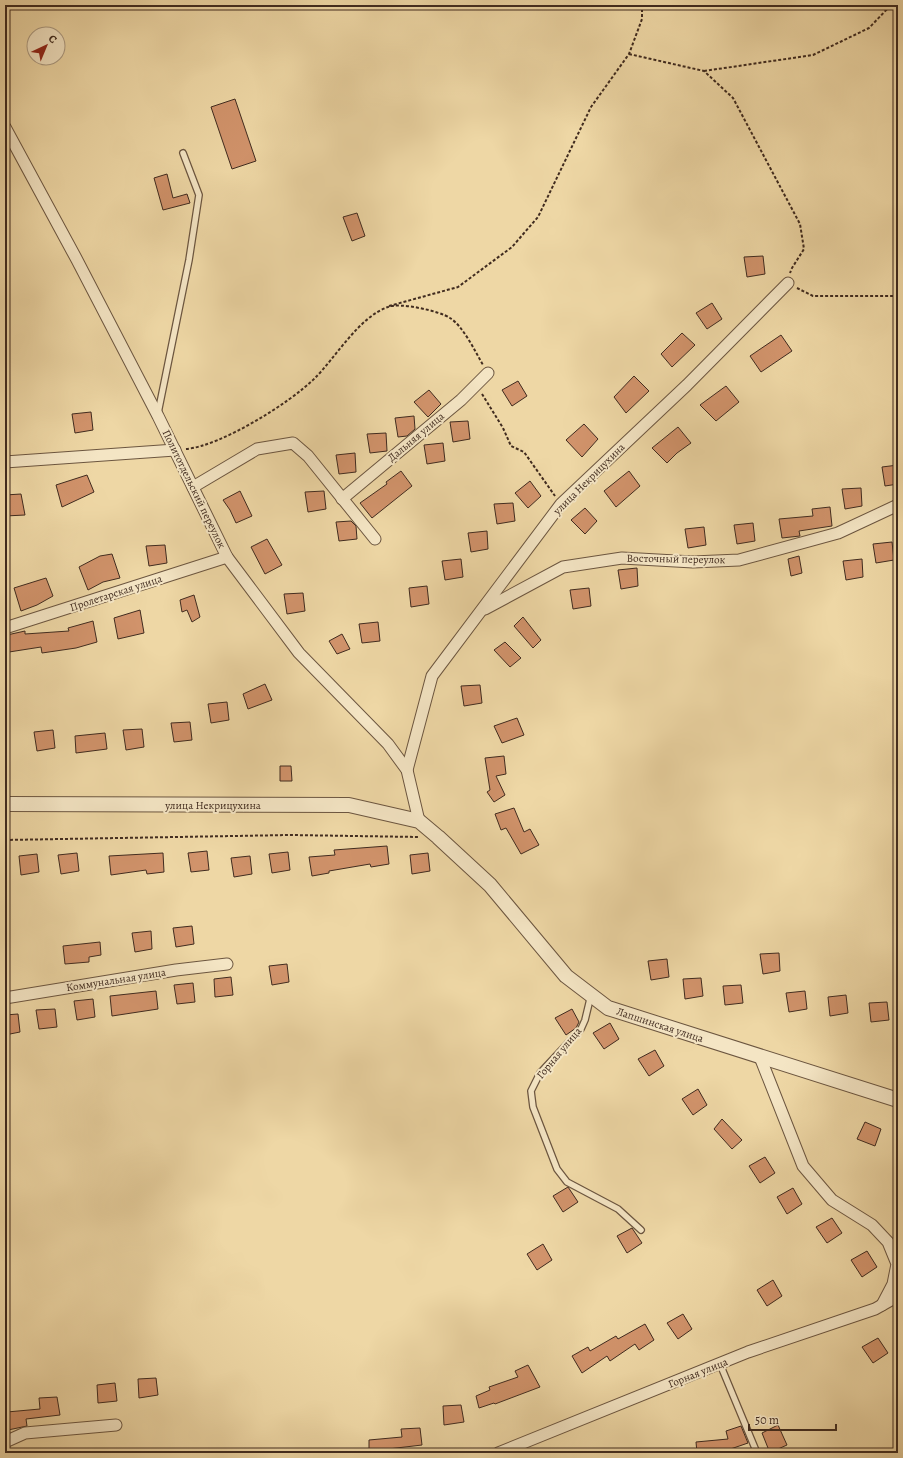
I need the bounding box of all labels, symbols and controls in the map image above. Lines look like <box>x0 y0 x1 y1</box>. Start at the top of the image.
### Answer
north arrow <box>26 26 66 66</box>
text: С <box>45 31 60 47</box>
street label: Дальняя улица <box>384 408 448 465</box>
street label: Политотдельский переулок <box>159 427 229 551</box>
street label: улица Некрицухина <box>549 439 629 519</box>
street label: Восточный переулок <box>627 551 726 567</box>
street label: Пролетарская улица <box>68 571 165 615</box>
street label: улица Некрицухина <box>164 798 262 813</box>
street label: Коммунальная улица <box>65 965 168 995</box>
street label: Лапшинская улица <box>614 1004 706 1046</box>
street label: Горная улица <box>533 1023 586 1082</box>
street label: Горная улица <box>666 1354 731 1392</box>
scale bar <box>749 1406 836 1432</box>
text: 50 m <box>755 1412 779 1428</box>

